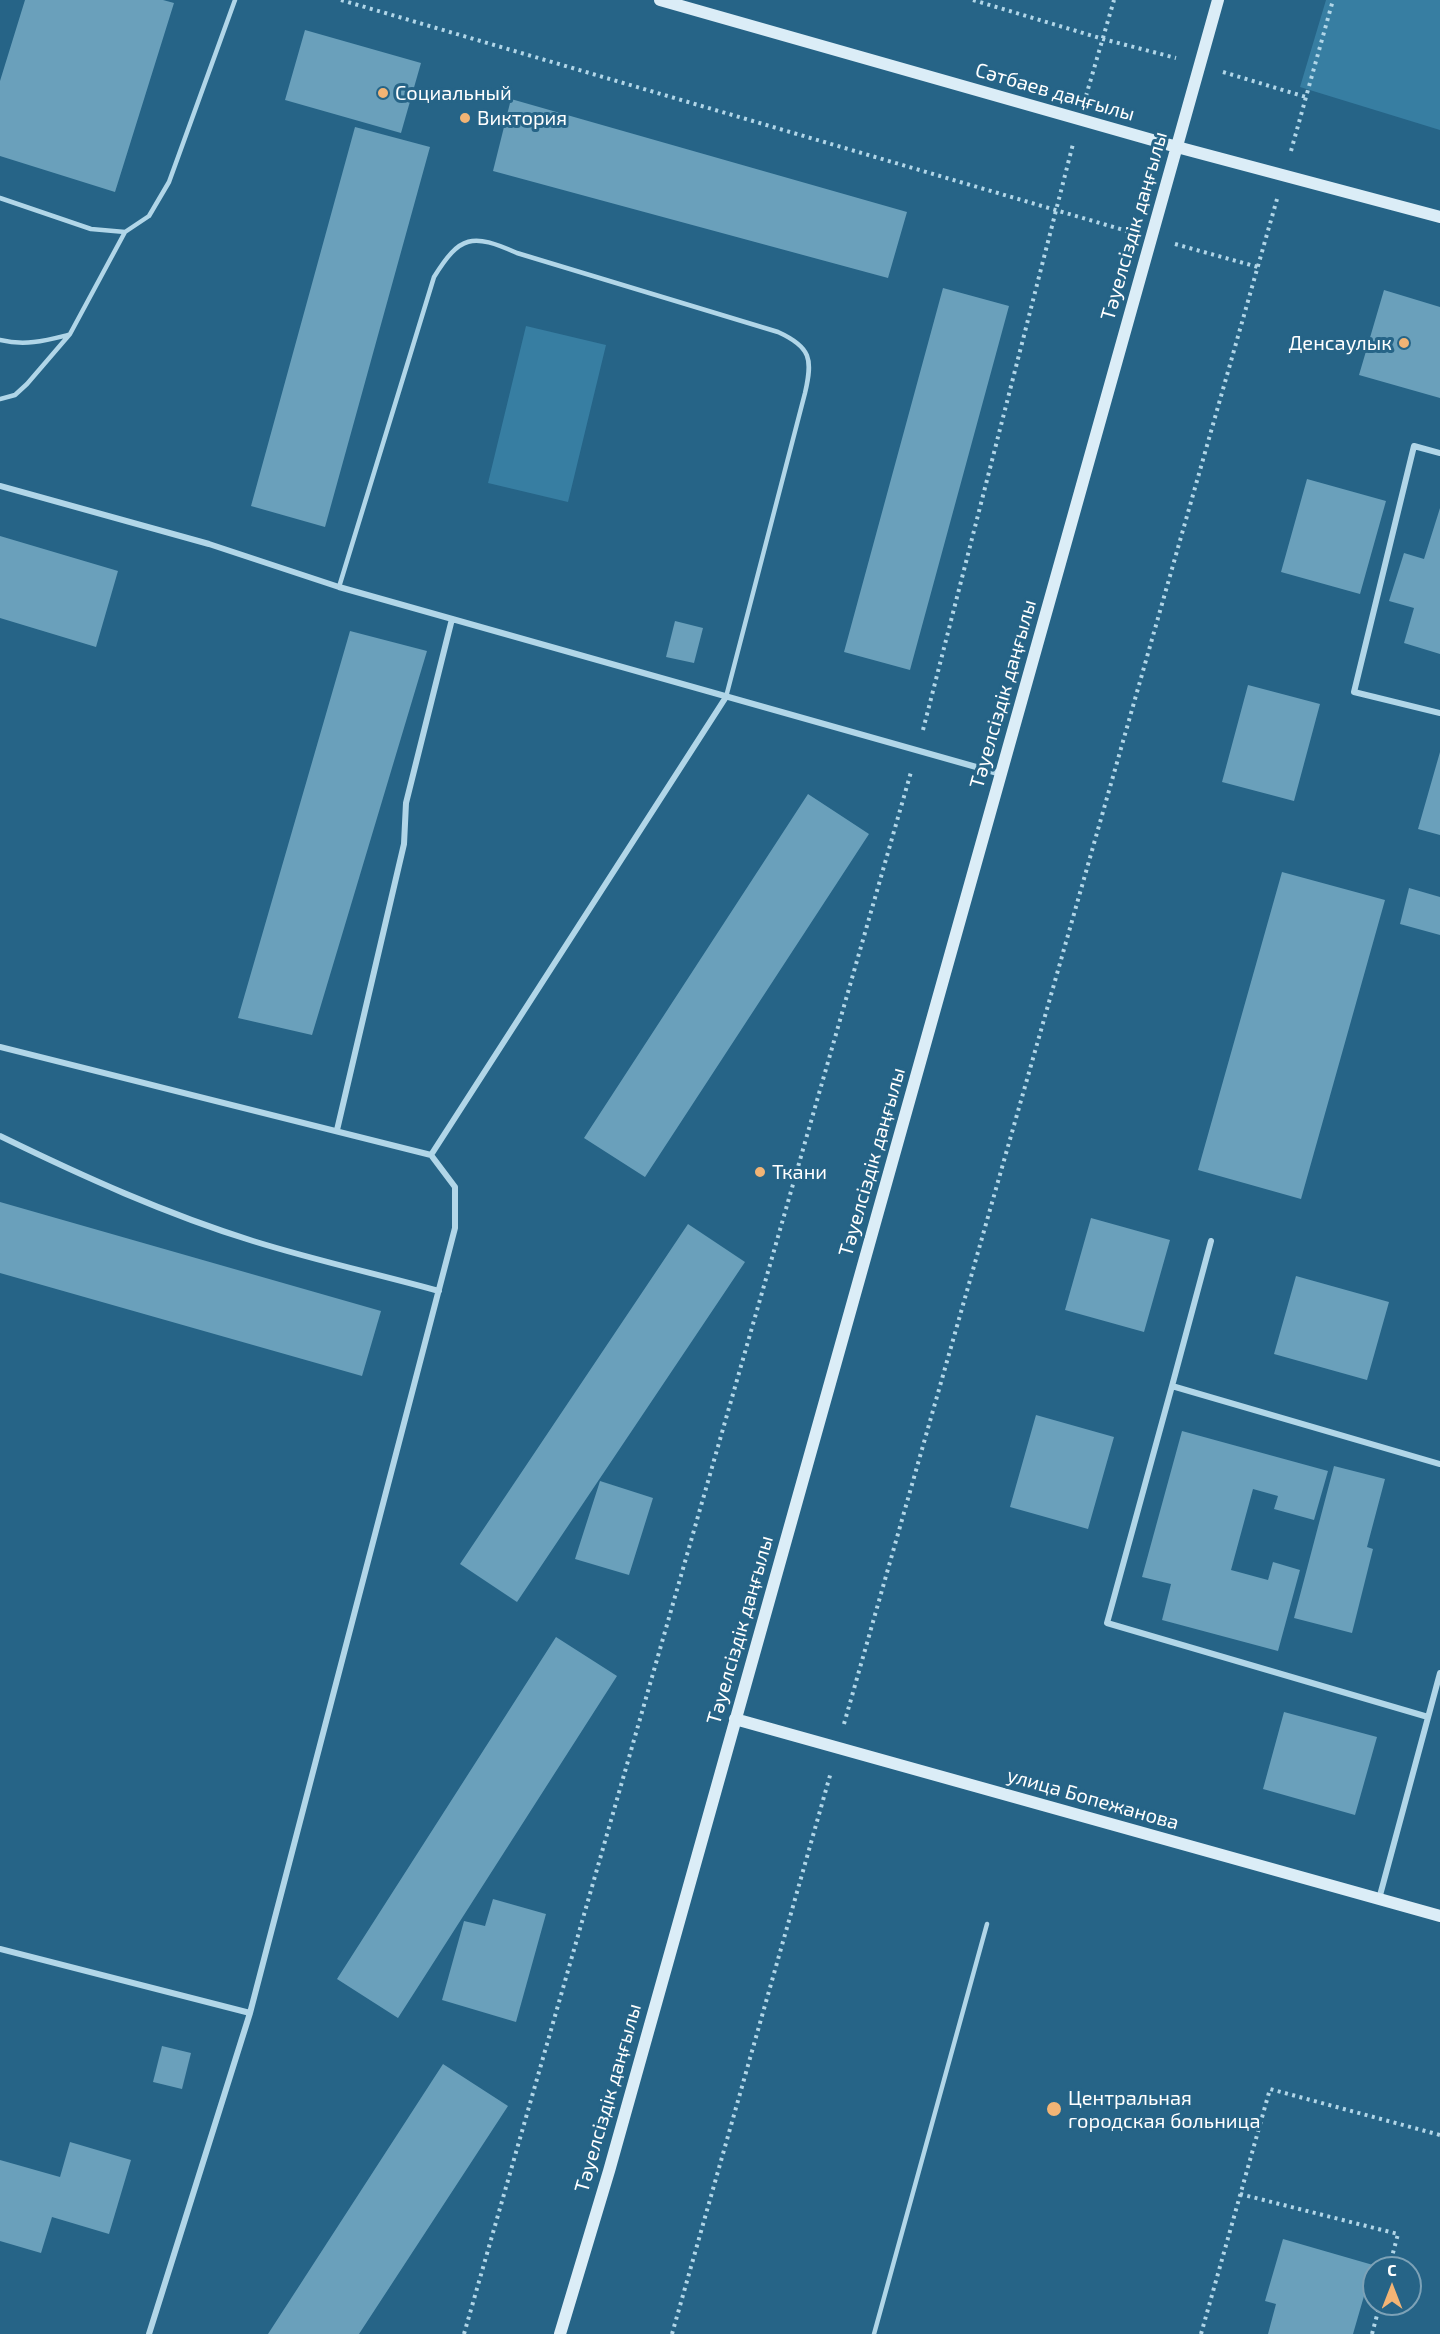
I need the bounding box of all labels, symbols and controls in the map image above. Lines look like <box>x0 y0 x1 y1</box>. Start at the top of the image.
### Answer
street label: Сәтбаев даңғылы <box>973 58 1137 126</box>
place label: Социальный <box>395 81 512 105</box>
marker: Социальный <box>376 86 390 100</box>
place label: Виктория <box>477 106 567 130</box>
marker: Виктория <box>458 111 472 125</box>
street label: Тәуелсіздік даңғылы <box>1096 129 1172 323</box>
place label: Денсаулык <box>1288 331 1392 355</box>
marker: Денсаулык <box>1397 336 1411 350</box>
street label: Тәуелсіздік даңғылы <box>965 597 1041 791</box>
street label: Тәуелсіздік даңғылы <box>834 1065 910 1259</box>
place label: Ткани <box>772 1160 827 1184</box>
marker: Ткани <box>753 1165 767 1179</box>
street label: Тәуелсіздік даңғылы <box>702 1533 778 1727</box>
street label: улица Бопежанова <box>1004 1763 1182 1835</box>
street label: Тәуелсіздік даңғылы <box>570 2001 646 2195</box>
place label: Центральная городская больница <box>1068 2086 1260 2133</box>
marker: Центральная городская больница <box>1045 2100 1063 2118</box>
north arrow <box>1362 2256 1422 2316</box>
text: С <box>1387 2260 1397 2279</box>

